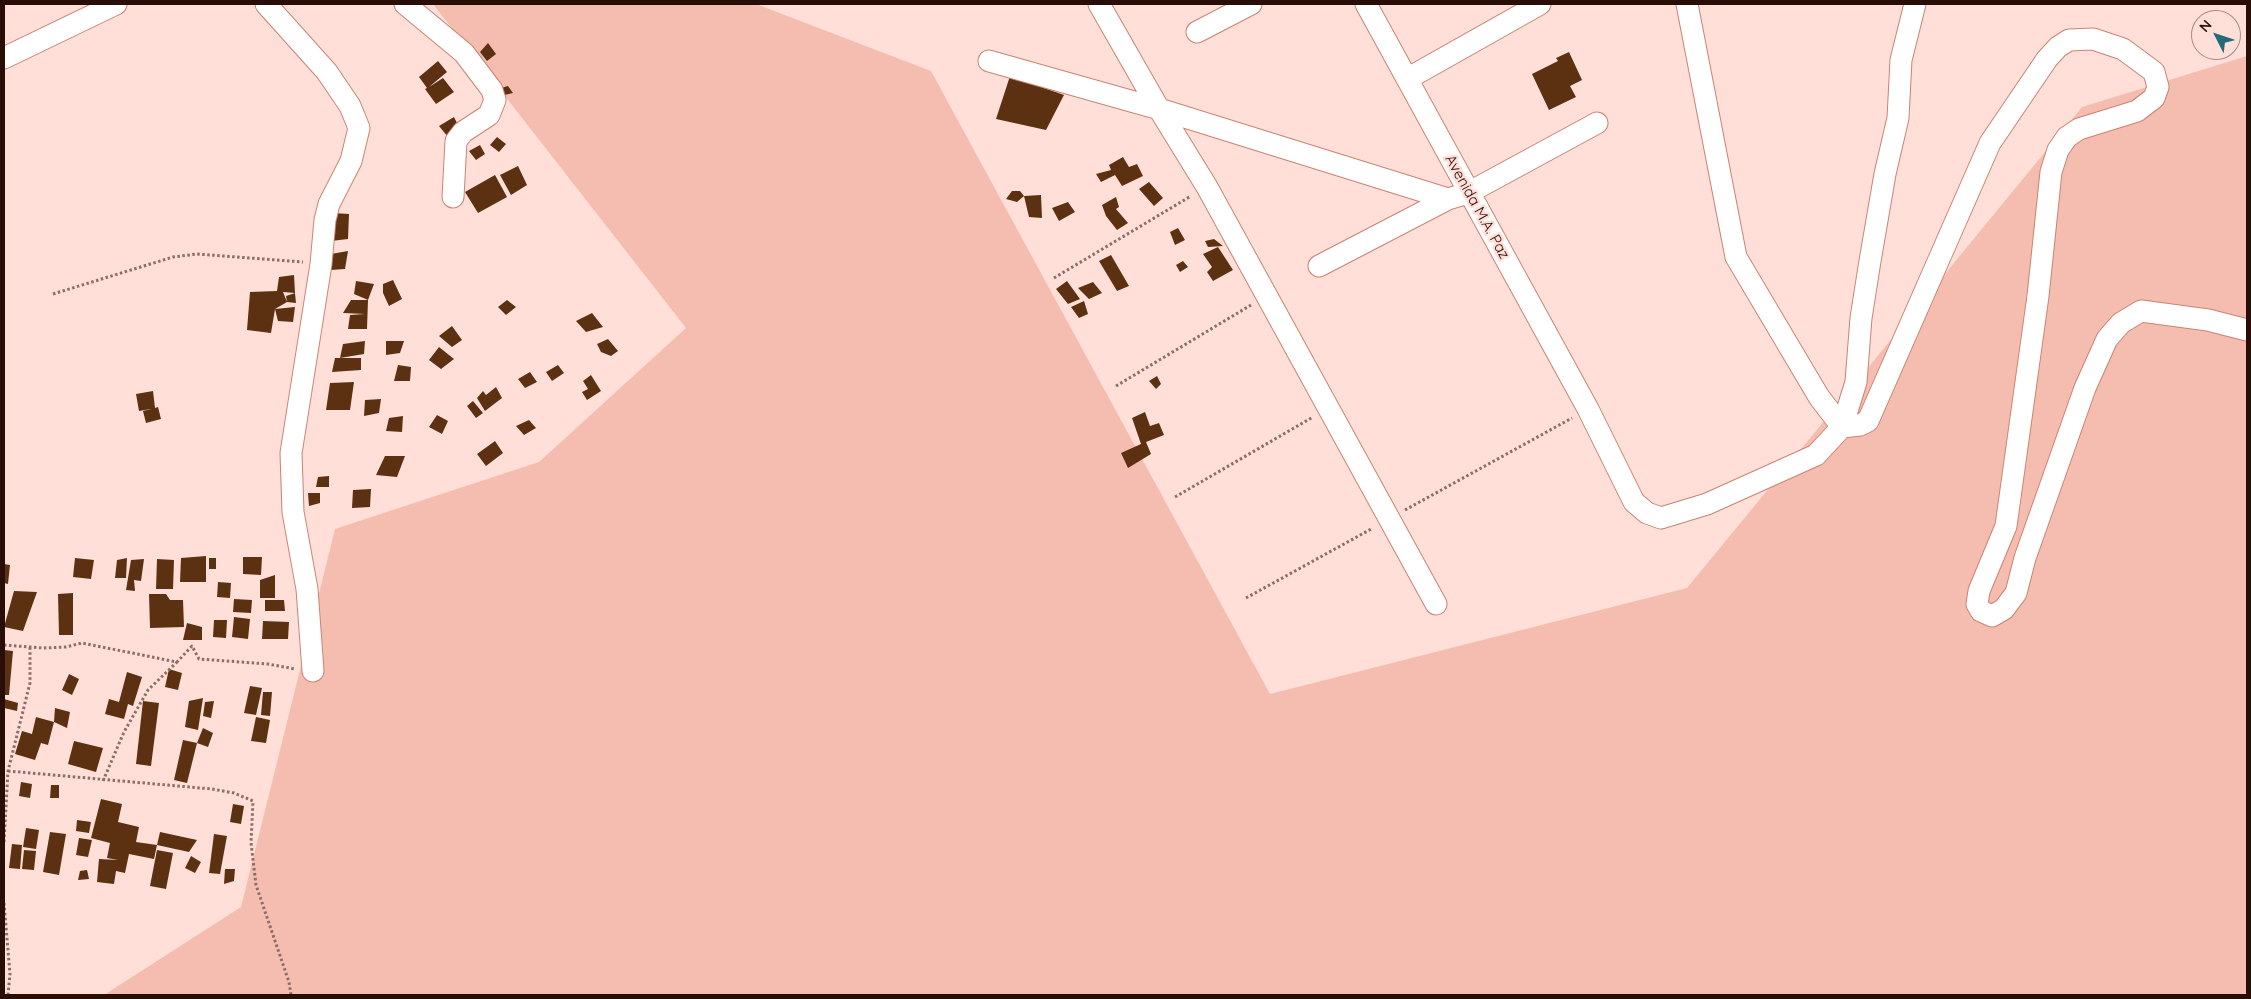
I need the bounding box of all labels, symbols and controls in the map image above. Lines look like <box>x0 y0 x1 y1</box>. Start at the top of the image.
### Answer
north arrow <box>2191 10 2241 60</box>
text: N <box>2195 16 2216 36</box>
street label: Avenida M.A. Paz <box>1441 152 1513 262</box>

